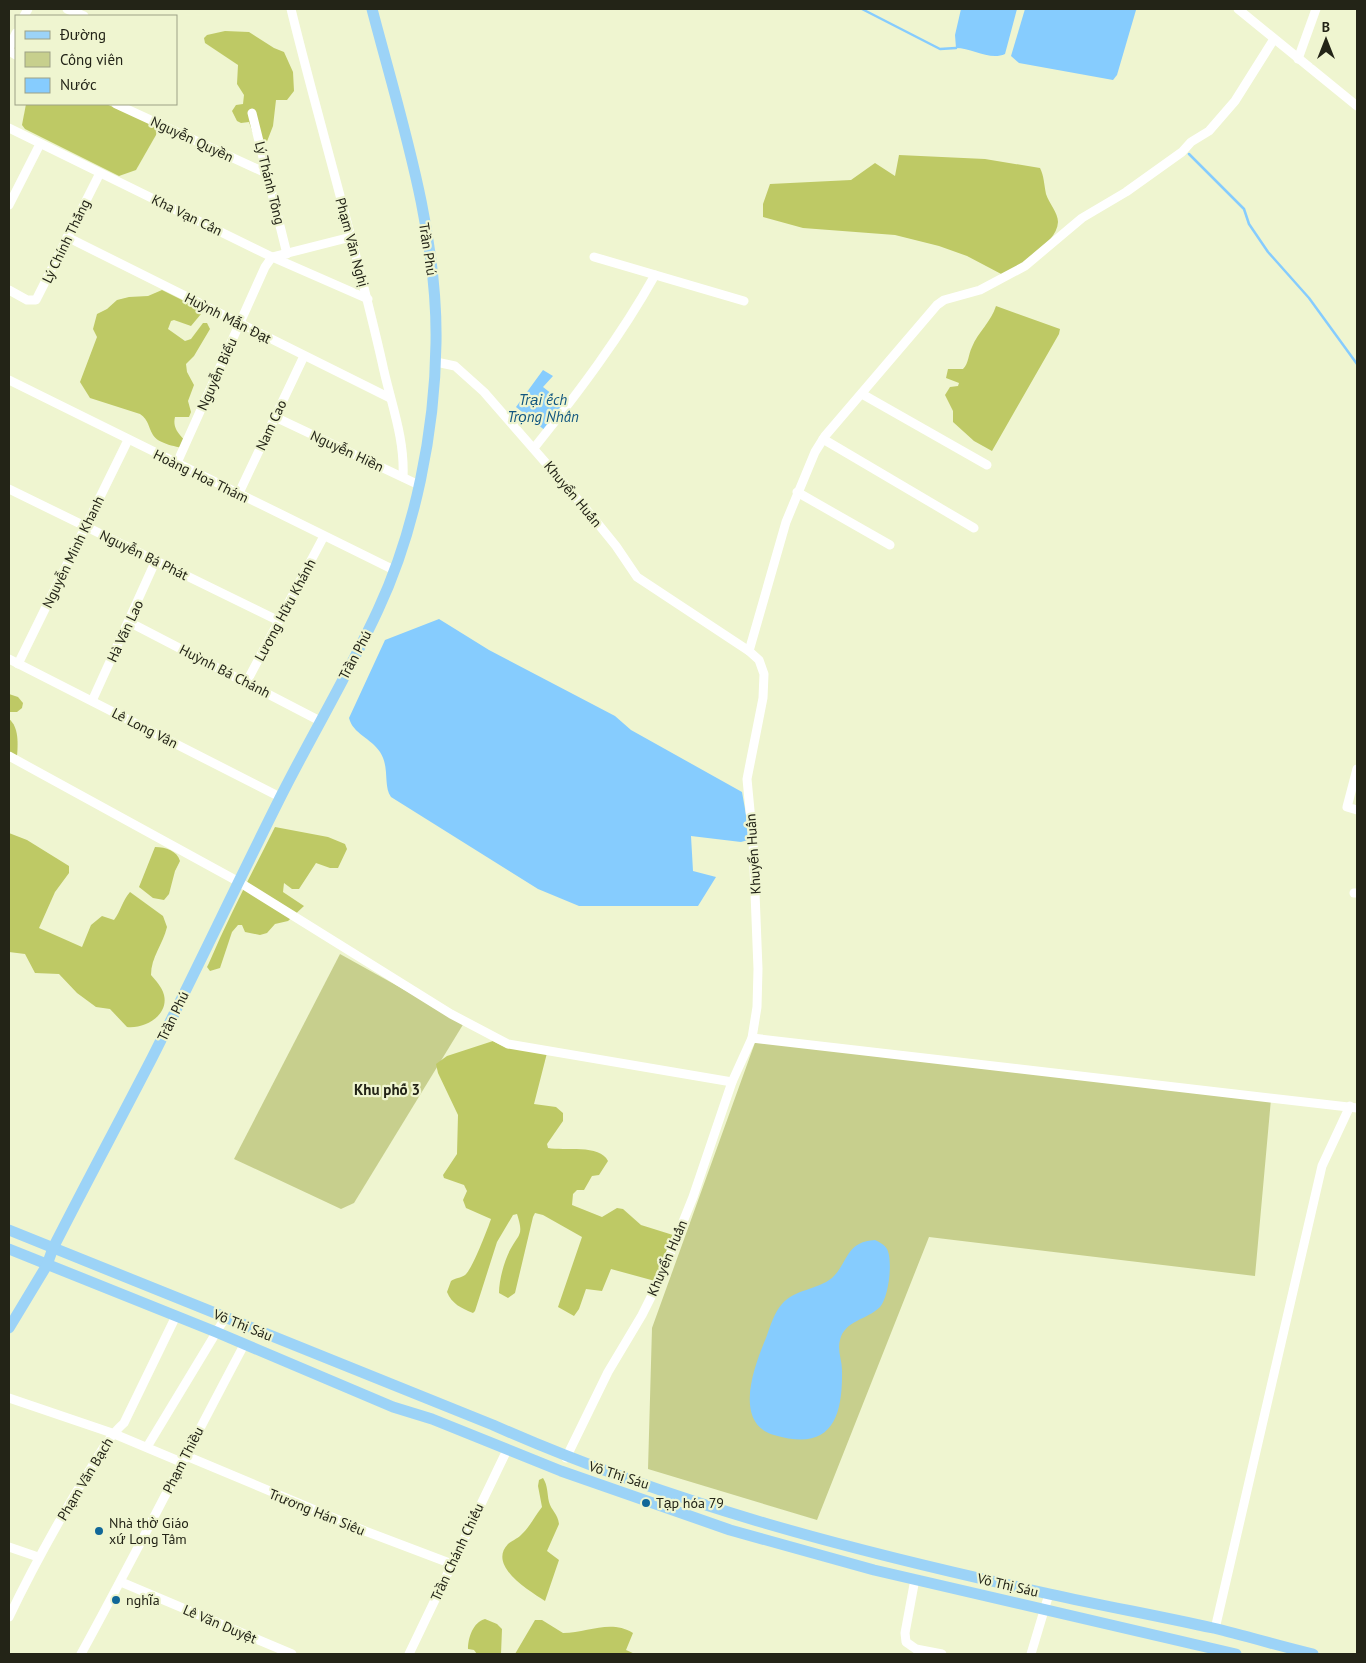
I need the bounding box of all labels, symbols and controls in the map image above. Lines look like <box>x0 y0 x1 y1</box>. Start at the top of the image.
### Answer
legend <box>15 15 178 105</box>
north arrow <box>1301 15 1351 65</box>
text: B <box>1322 18 1330 36</box>
text: Đường <box>59 25 106 44</box>
text: Công viên <box>60 50 123 69</box>
text: Nước <box>60 75 97 94</box>
street label: Nguyễn Quyền <box>148 112 236 166</box>
street label: Lý Thánh Tông <box>251 139 289 227</box>
street label: Kha Vạn Cân <box>149 190 225 240</box>
street label: Lý Chính Thắng <box>38 196 94 286</box>
street label: Phạm Văn Nghị <box>331 196 373 288</box>
street label: Trần Phú <box>415 221 441 277</box>
street label: Huỳnh Mẫn Đạt <box>182 288 275 348</box>
street label: Nguyễn Biểu <box>193 335 241 413</box>
water label: Trại ếch Trọng Nhân <box>507 390 579 426</box>
street label: Nam Cao <box>251 397 291 453</box>
street label: Nguyễn Hiền <box>307 426 387 476</box>
street label: Hoàng Hoa Thám <box>150 445 252 507</box>
street label: Khuyển Huấn <box>540 457 606 531</box>
street label: Nguyễn Minh Khanh <box>38 493 108 611</box>
street label: Nguyễn Bá Phát <box>97 526 191 584</box>
street label: Lương Hữu Khánh <box>250 556 320 664</box>
street label: Hà Văn Lao <box>103 597 147 665</box>
street label: Trần Phú <box>335 627 375 683</box>
street label: Huỳnh Bá Chánh <box>176 640 274 702</box>
street label: Lê Long Vân <box>109 704 181 752</box>
street label: Khuyển Huấn <box>741 813 765 895</box>
street label: Trần Phú <box>153 988 193 1044</box>
district label: Khu phố 3 <box>354 1080 420 1099</box>
street label: Khuyển Huấn <box>643 1217 691 1299</box>
street label: Võ Thị Sáu <box>210 1305 275 1345</box>
street label: Phạm Thiều <box>159 1424 207 1496</box>
street label: Phạm Văn Bạch <box>53 1434 117 1524</box>
street label: Võ Thị Sáu <box>586 1457 651 1493</box>
street label: Trương Hán Siêu <box>266 1485 368 1539</box>
place label: Tạp hóa 79 <box>656 1494 724 1512</box>
marker: Tạp hóa 79 <box>640 1497 652 1509</box>
street label: Trần Chánh Chiếu <box>426 1500 488 1604</box>
place label: Nhà thờ Giáo xứ Long Tâm <box>109 1514 189 1548</box>
marker: Nhà thờ Giáo xứ Long Tâm <box>93 1525 105 1537</box>
street label: Võ Thị Sáu <box>975 1569 1040 1601</box>
place label: nghĩa <box>126 1591 160 1609</box>
marker: nghĩa <box>110 1594 122 1606</box>
street label: Lê Văn Duyệt <box>180 1600 260 1648</box>

